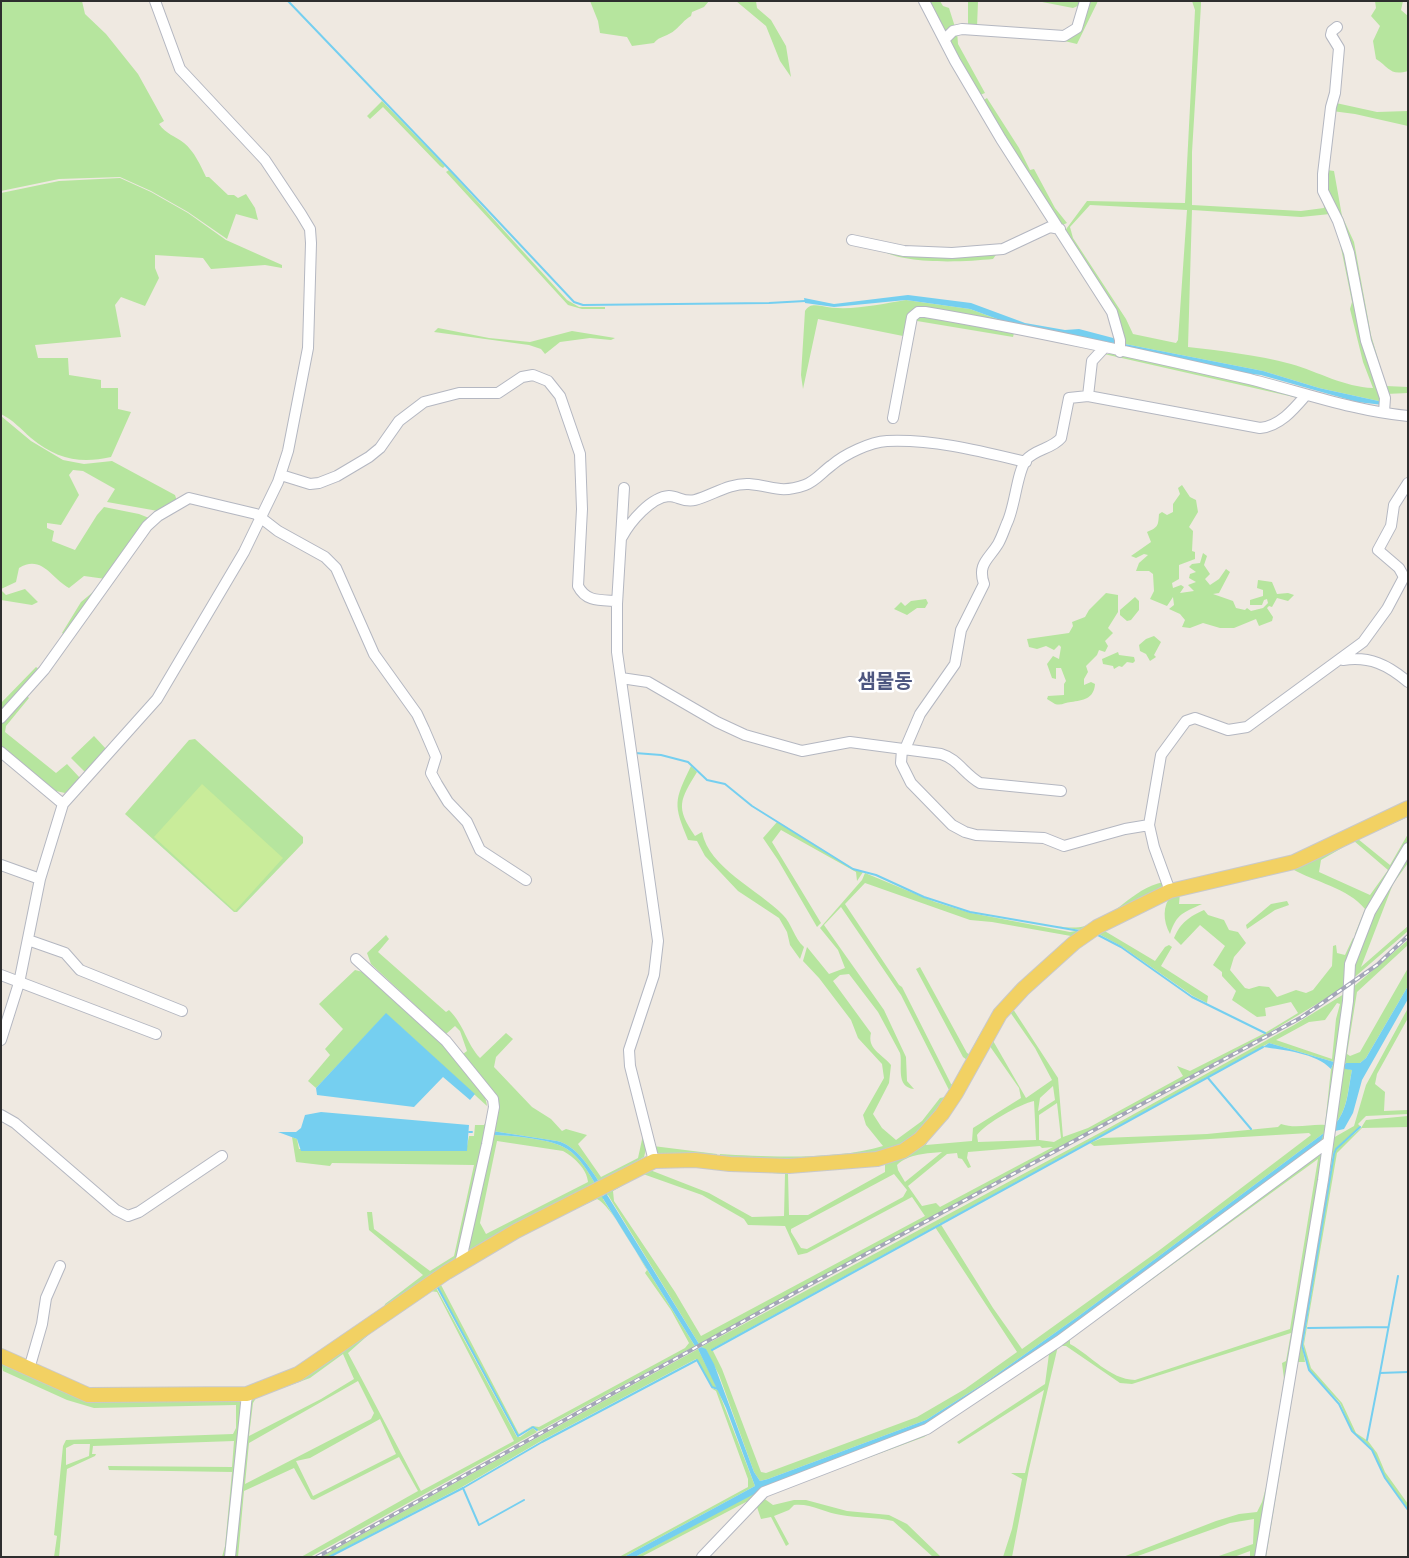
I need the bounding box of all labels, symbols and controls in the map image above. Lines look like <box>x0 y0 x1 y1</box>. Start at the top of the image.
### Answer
district label: 샘물동 <box>857 672 913 696</box>

